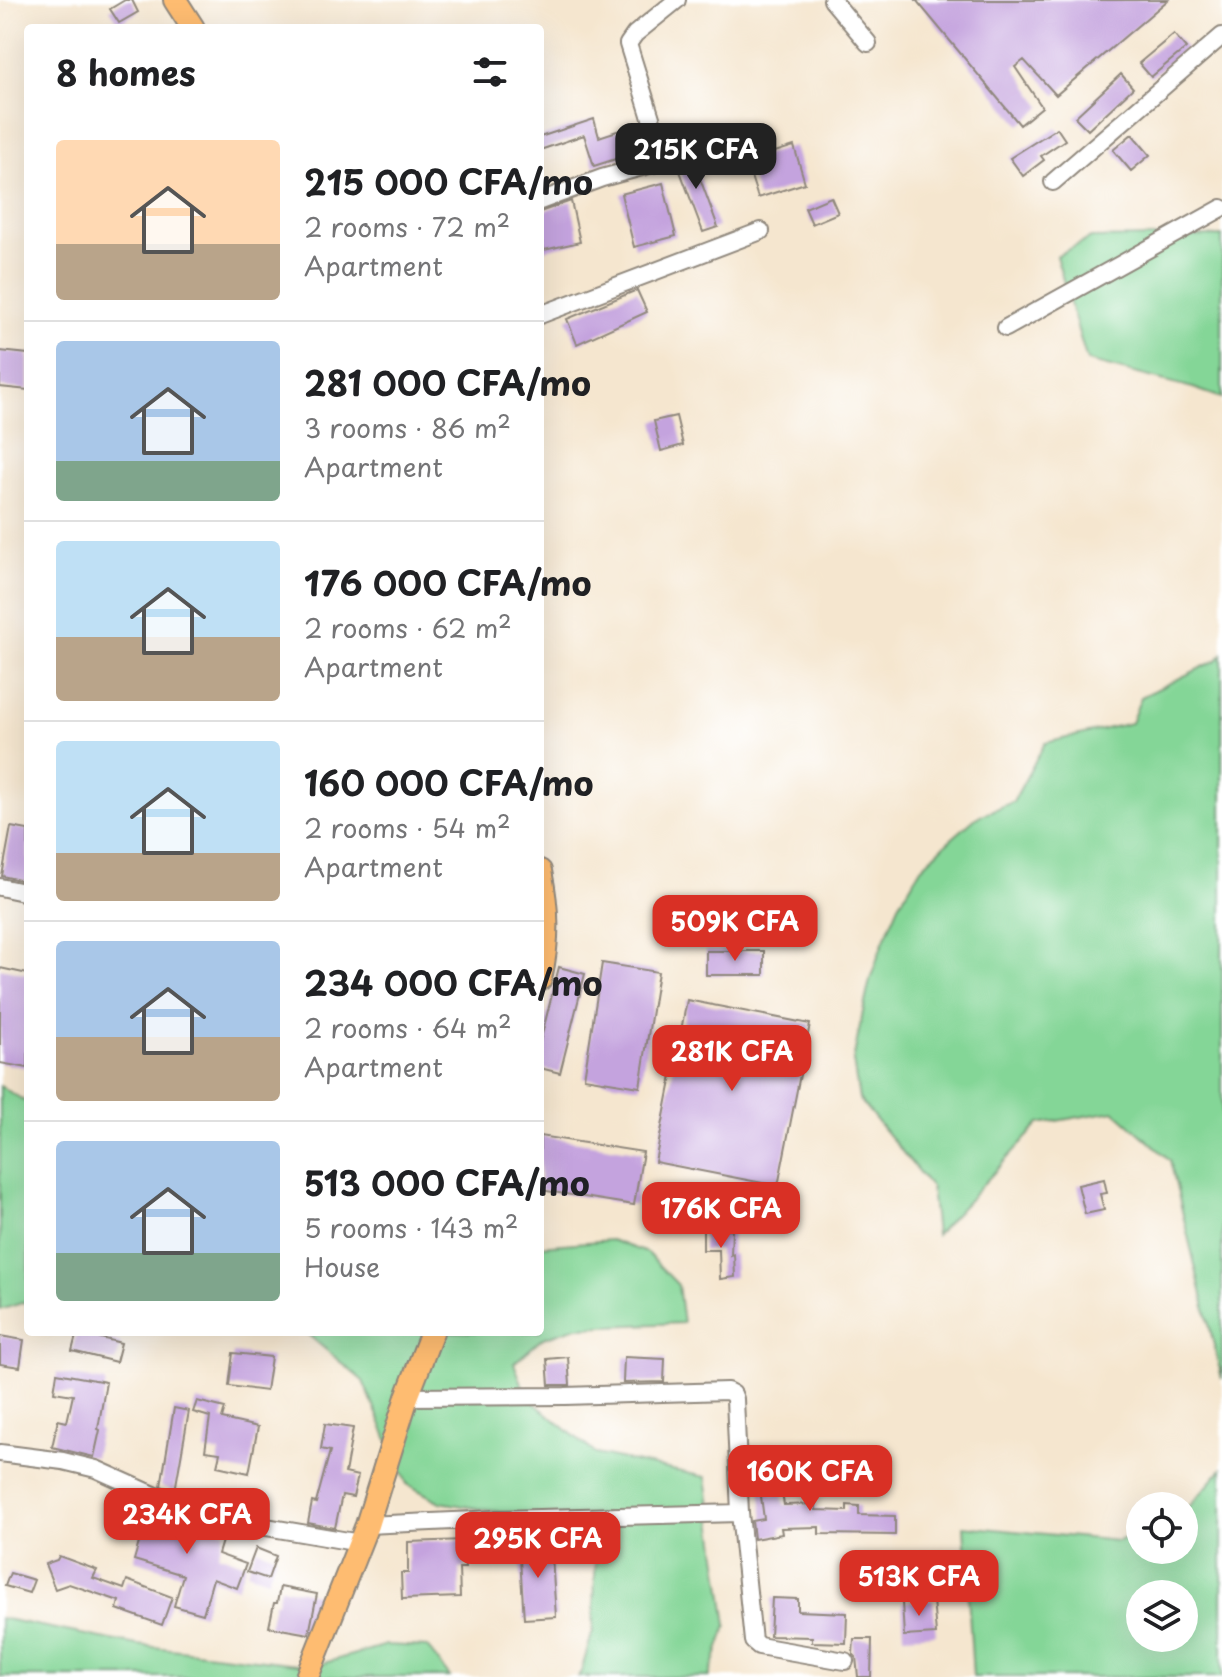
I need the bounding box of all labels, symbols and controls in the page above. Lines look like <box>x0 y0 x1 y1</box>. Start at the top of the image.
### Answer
text: 8 homes <box>56 46 196 98</box>
icon: filters <box>468 50 512 94</box>
pin: 215K CFA <box>613 123 779 191</box>
text: 215K CFA <box>633 129 759 168</box>
text: 215 000 CFA/mo <box>304 155 593 207</box>
icon: home <box>120 172 216 268</box>
text: 2 rooms · 72 m² <box>304 207 510 246</box>
text: Apartment <box>304 246 443 285</box>
text: 281 000 CFA/mo <box>304 356 591 408</box>
icon: home <box>120 373 216 469</box>
text: 3 rooms · 86 m² <box>304 408 511 447</box>
text: Apartment <box>304 447 443 486</box>
text: 176 000 CFA/mo <box>304 556 592 608</box>
icon: home <box>120 573 216 669</box>
text: 2 rooms · 62 m² <box>304 608 512 647</box>
text: Apartment <box>304 647 443 686</box>
text: 160 000 CFA/mo <box>304 756 594 808</box>
icon: home <box>120 773 216 869</box>
text: 2 rooms · 54 m² <box>304 808 511 847</box>
text: Apartment <box>304 847 443 886</box>
pin: 509K CFA <box>652 895 818 963</box>
text: 509K CFA <box>671 901 799 940</box>
text: 234 000 CFA/mo <box>304 956 602 1008</box>
icon: home <box>120 973 216 1069</box>
text: 2 rooms · 64 m² <box>304 1008 512 1047</box>
pin: 281K CFA <box>649 1025 815 1093</box>
text: 281K CFA <box>670 1031 794 1070</box>
text: Apartment <box>304 1047 443 1086</box>
text: 513 000 CFA/mo <box>304 1156 590 1208</box>
icon: home <box>120 1173 216 1269</box>
pin: 176K CFA <box>638 1182 804 1250</box>
text: 176K CFA <box>660 1188 782 1227</box>
text: 5 rooms · 143 m² <box>304 1208 519 1247</box>
text: House <box>304 1247 380 1286</box>
pin: 160K CFA <box>727 1445 893 1513</box>
text: 160K CFA <box>746 1451 874 1490</box>
pin: 234K CFA <box>104 1488 270 1556</box>
map controls <box>1126 1492 1198 1652</box>
button: locate <box>1126 1492 1198 1564</box>
text: 234K CFA <box>122 1494 252 1533</box>
pin: 295K CFA <box>455 1512 621 1580</box>
text: 295K CFA <box>473 1518 603 1557</box>
pin: 513K CFA <box>836 1550 1002 1618</box>
text: 513K CFA <box>858 1556 980 1595</box>
button: layers <box>1126 1580 1198 1652</box>

